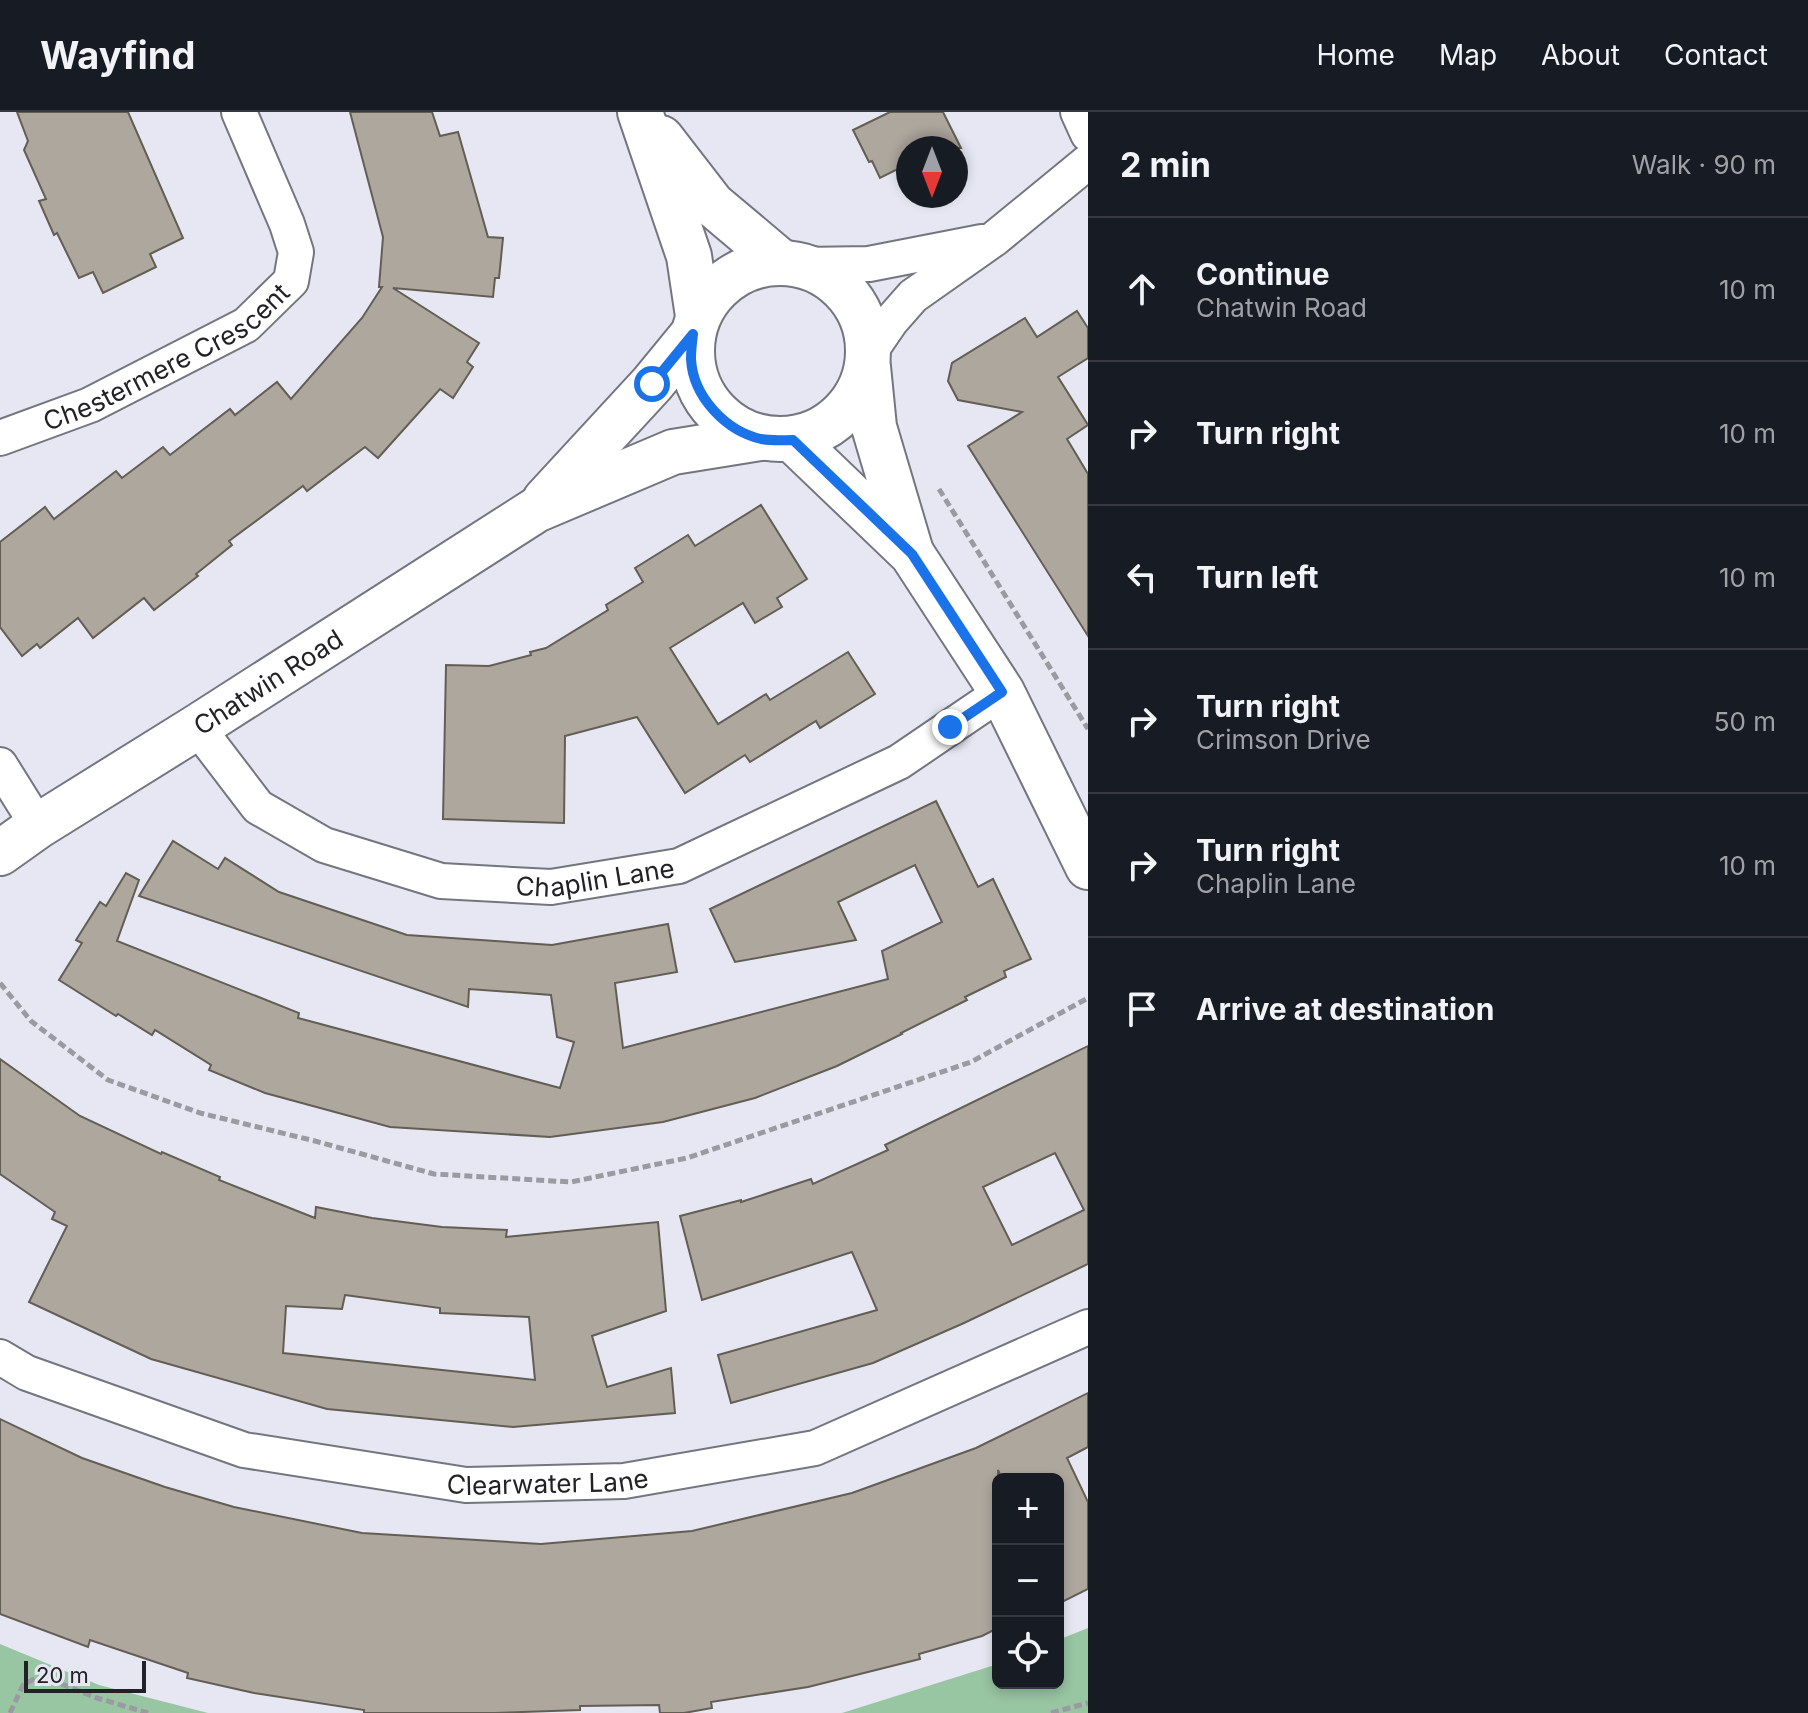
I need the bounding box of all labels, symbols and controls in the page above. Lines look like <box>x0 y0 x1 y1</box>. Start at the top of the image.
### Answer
text: Wayfind <box>40 32 195 78</box>
text: Home <box>1316 38 1395 72</box>
text: Map <box>1439 38 1497 72</box>
text: About <box>1541 38 1620 72</box>
text: Contact <box>1664 38 1768 72</box>
north arrow <box>896 136 968 208</box>
text: 2 min <box>1120 144 1211 185</box>
text: Walk · 90 m <box>1632 149 1776 180</box>
text: Continue <box>1196 256 1330 292</box>
icon: ahead <box>1120 267 1164 311</box>
text: 10 m <box>1719 274 1776 305</box>
street label: Chestermere Crescent <box>39 276 295 436</box>
text: Chatwin Road <box>1196 292 1367 323</box>
route start <box>634 366 670 402</box>
icon: right <box>1120 411 1164 455</box>
text: Turn right <box>1196 415 1340 451</box>
text: 10 m <box>1719 418 1776 449</box>
icon: left <box>1120 555 1164 599</box>
text: Turn left <box>1196 559 1318 595</box>
text: 10 m <box>1719 562 1776 593</box>
street label: Chatwin Road <box>188 623 348 741</box>
text: Turn right <box>1196 688 1340 724</box>
icon: right <box>1120 699 1164 743</box>
text: 50 m <box>1714 706 1776 737</box>
route end <box>932 709 968 745</box>
text: Crimson Drive <box>1196 724 1371 755</box>
text: Turn right <box>1196 832 1340 868</box>
icon: right <box>1120 843 1164 887</box>
text: 10 m <box>1719 850 1776 881</box>
street label: Chaplin Lane <box>515 852 677 902</box>
text: Chaplin Lane <box>1196 868 1356 899</box>
icon: arrive <box>1120 987 1164 1031</box>
text: Arrive at destination <box>1196 991 1494 1027</box>
street label: Clearwater Lane <box>445 1462 651 1501</box>
map controls <box>992 1473 1064 1689</box>
button: + <box>992 1473 1064 1545</box>
button: − <box>992 1545 1064 1617</box>
button: locate <box>992 1617 1064 1689</box>
scale bar <box>24 1657 146 1693</box>
text: 20 m <box>36 1662 89 1688</box>

